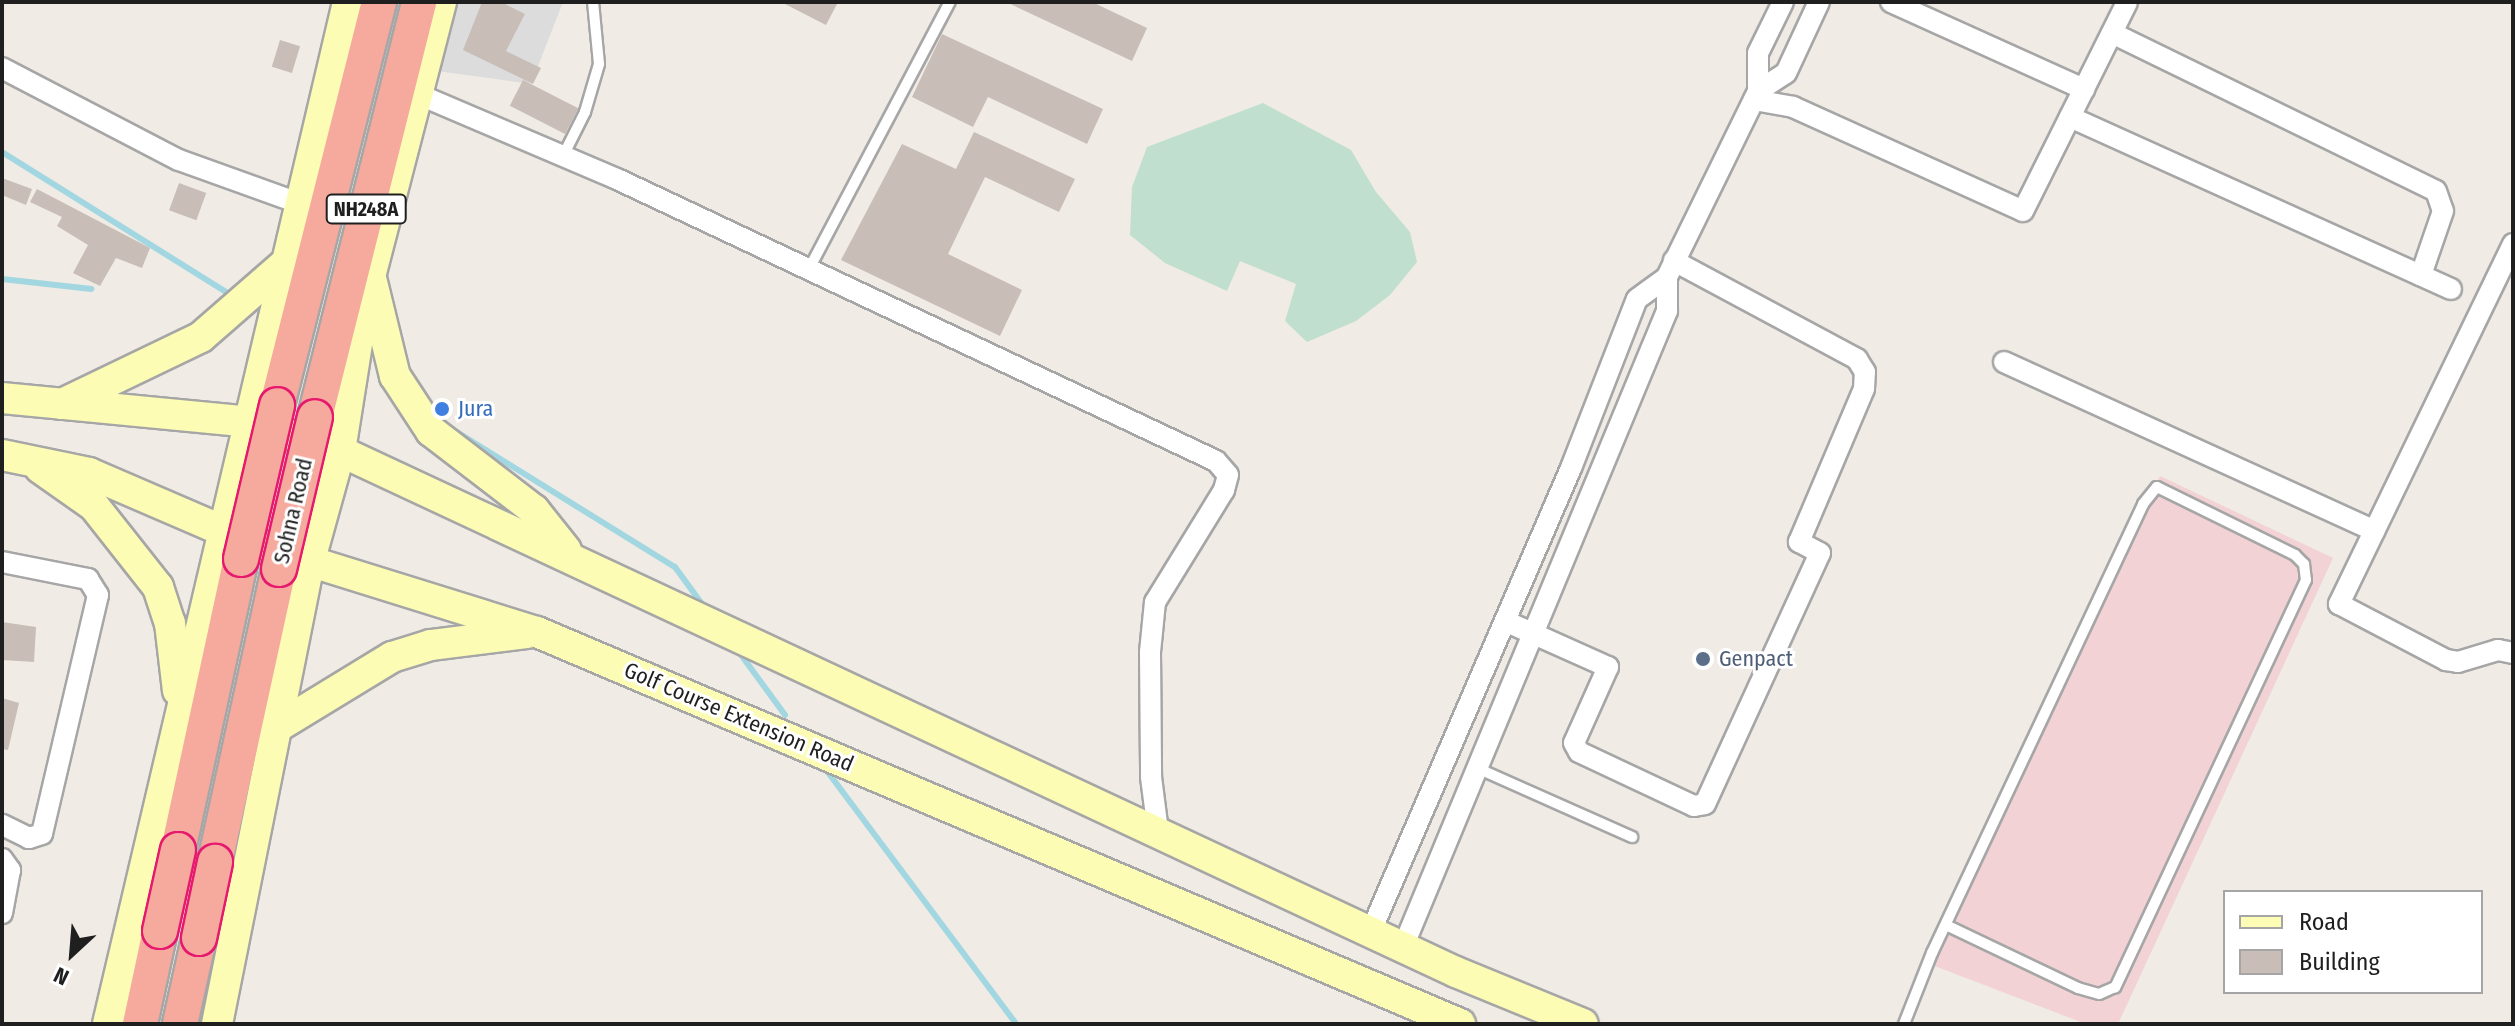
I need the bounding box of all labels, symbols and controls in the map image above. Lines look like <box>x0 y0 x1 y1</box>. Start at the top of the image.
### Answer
road number: NH248A <box>324 193 408 225</box>
place label: Jura <box>458 396 493 422</box>
marker: Jura <box>433 400 451 418</box>
street label: Sohna Road <box>268 456 318 566</box>
place label: Genpact <box>1719 646 1793 672</box>
marker: Genpact <box>1694 650 1712 668</box>
street label: Golf Course Extension Road <box>620 657 858 777</box>
legend <box>2223 890 2483 994</box>
text: Road <box>2299 908 2349 936</box>
north arrow <box>32 914 112 994</box>
text: Building <box>2299 948 2380 976</box>
text: N <box>49 961 73 991</box>

